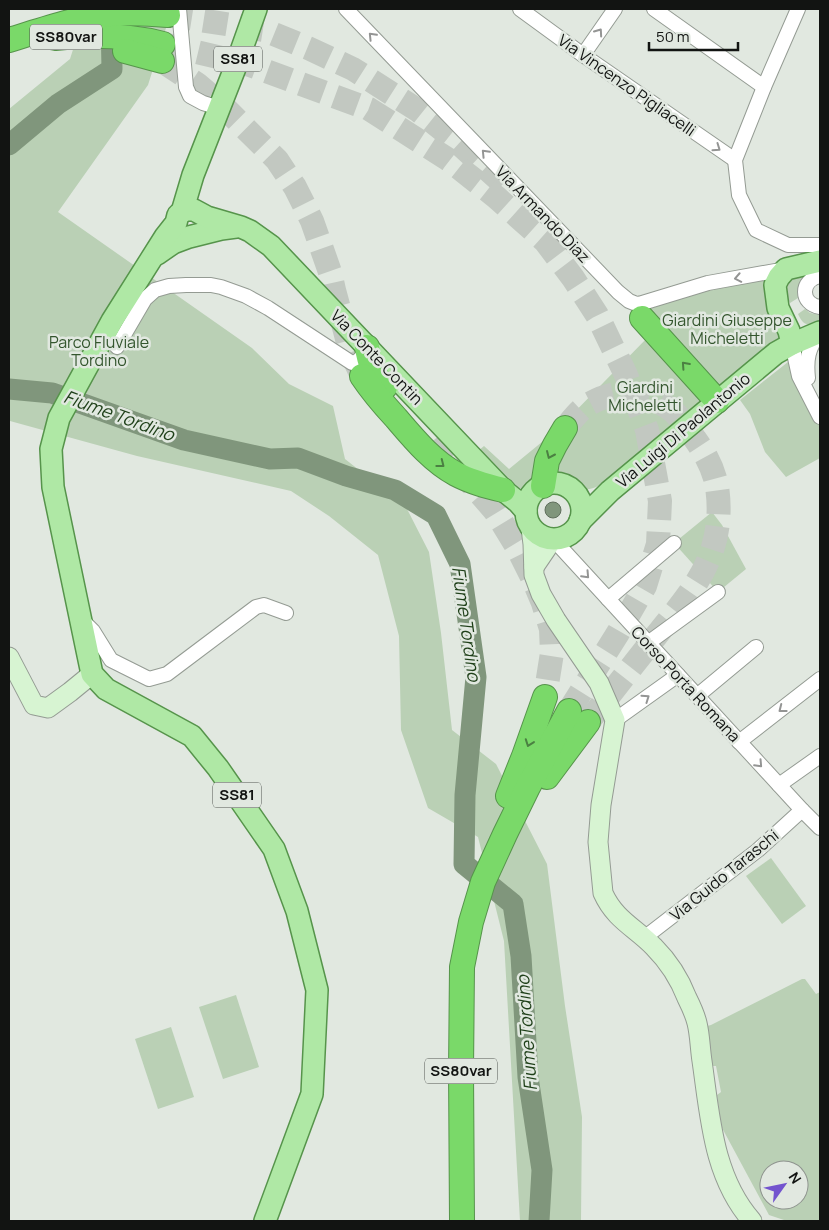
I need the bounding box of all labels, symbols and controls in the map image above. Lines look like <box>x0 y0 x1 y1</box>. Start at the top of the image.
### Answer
scale bar <box>649 20 738 52</box>
road number: SS80var <box>30 24 102 50</box>
text: 50 m <box>656 26 690 47</box>
one-way arrow <box>593 28 602 38</box>
street label: Via Vincenzo Pigliacelli <box>554 29 700 141</box>
one-way arrow <box>369 32 378 41</box>
road number: SS81 <box>214 46 262 72</box>
one-way arrow <box>712 142 721 151</box>
one-way arrow <box>482 149 491 158</box>
street label: Via Armando Diaz <box>491 161 595 267</box>
one-way arrow <box>733 272 742 282</box>
street label: Via Conte Contin <box>326 305 428 409</box>
park label: Giardini Giuseppe Micheletti <box>662 309 792 349</box>
park label: Parco Fluviale Tordino <box>49 331 149 371</box>
one-way arrow <box>681 361 690 370</box>
street label: Via Luigi Di Paolantonio <box>611 367 755 493</box>
park label: Giardini Micheletti <box>608 376 682 416</box>
water label: Fiume Tordino <box>61 384 179 447</box>
one-way arrow <box>545 450 556 459</box>
one-way arrow <box>435 458 444 466</box>
water label: Fiume Tordino <box>447 565 487 684</box>
one-way arrow <box>580 570 589 579</box>
street label: Corso Porta Romana <box>626 621 746 747</box>
one-way arrow <box>641 695 650 704</box>
one-way arrow <box>779 703 788 711</box>
one-way arrow <box>525 738 535 746</box>
one-way arrow <box>754 758 763 767</box>
road number: SS81 <box>213 782 261 808</box>
street label: Via Guido Taraschi <box>665 824 783 926</box>
water label: Fiume Tordino <box>510 973 542 1092</box>
road number: SS80var <box>425 1058 497 1084</box>
north arrow <box>759 1160 809 1210</box>
text: N <box>785 1168 806 1187</box>

